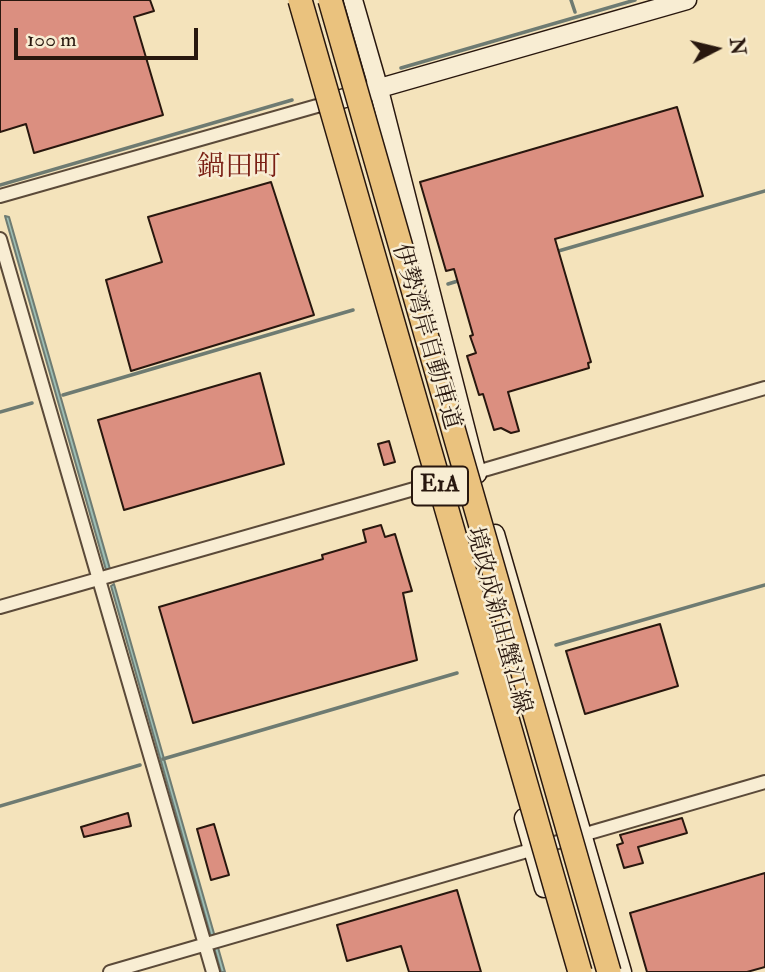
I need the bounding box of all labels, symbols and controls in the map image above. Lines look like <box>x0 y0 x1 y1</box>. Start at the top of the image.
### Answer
scale bar <box>18 14 201 58</box>
north arrow <box>681 14 751 84</box>
text: 100 m <box>27 26 77 53</box>
text: N <box>724 37 750 56</box>
district label: 鍋田町 <box>197 152 281 186</box>
street label: 伊勢湾岸自動車道 <box>385 241 465 433</box>
road number: E1A <box>412 466 468 506</box>
street label: 境政成新田蟹江線 <box>458 525 536 717</box>

